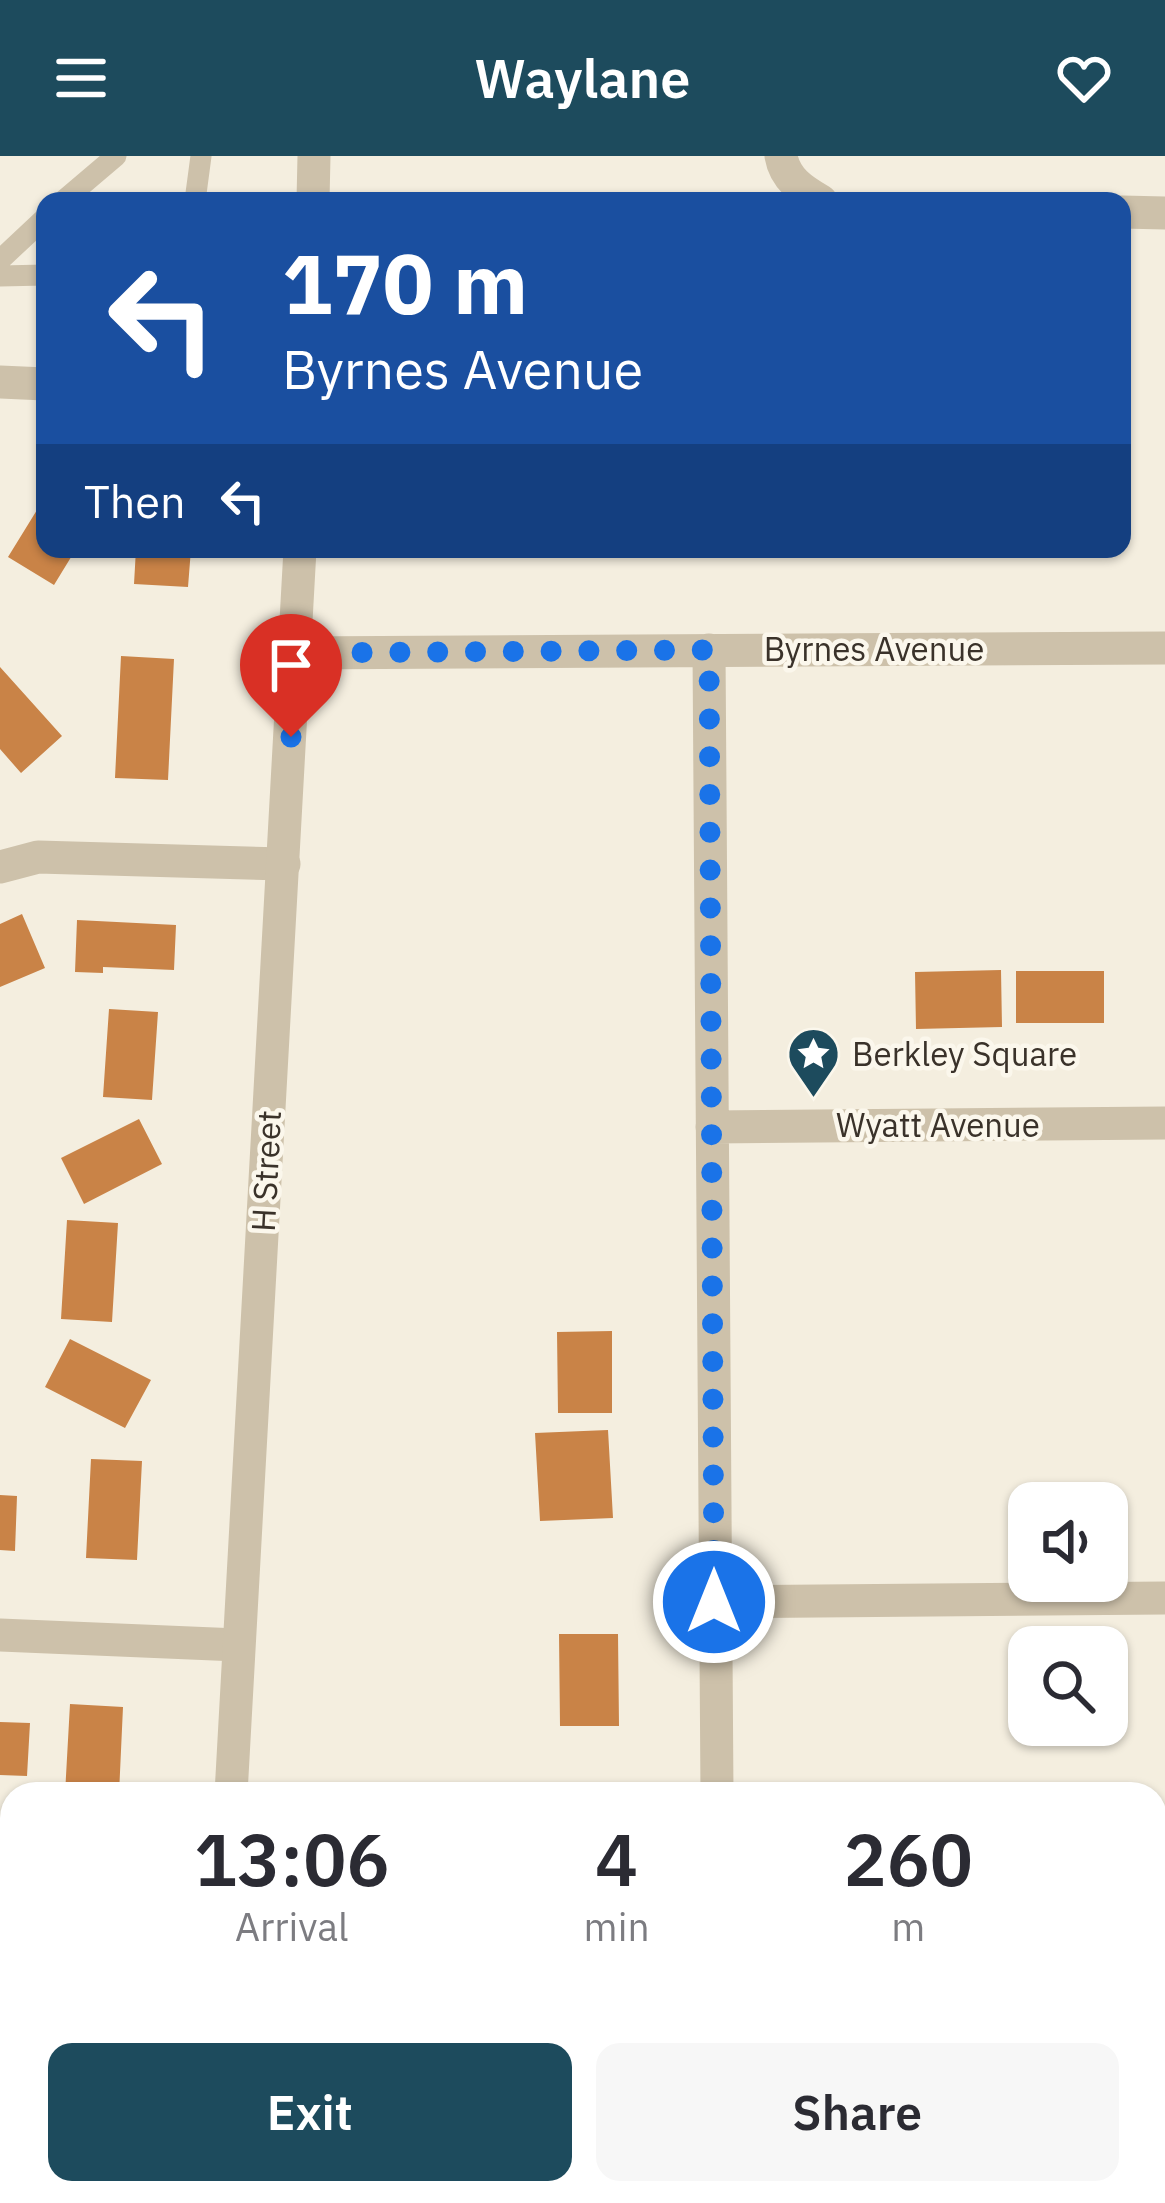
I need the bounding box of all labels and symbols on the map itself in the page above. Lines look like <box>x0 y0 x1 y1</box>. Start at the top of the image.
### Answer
pin <box>240 614 342 737</box>
street label: Byrnes Avenue <box>764 627 984 670</box>
place icon: Berkley Square <box>785 1026 841 1100</box>
place label: Berkley Square <box>852 1032 1077 1075</box>
street label: Wyatt Avenue <box>836 1103 1040 1146</box>
street label: H Street <box>241 1109 290 1233</box>
position arrow <box>651 1539 777 1665</box>

